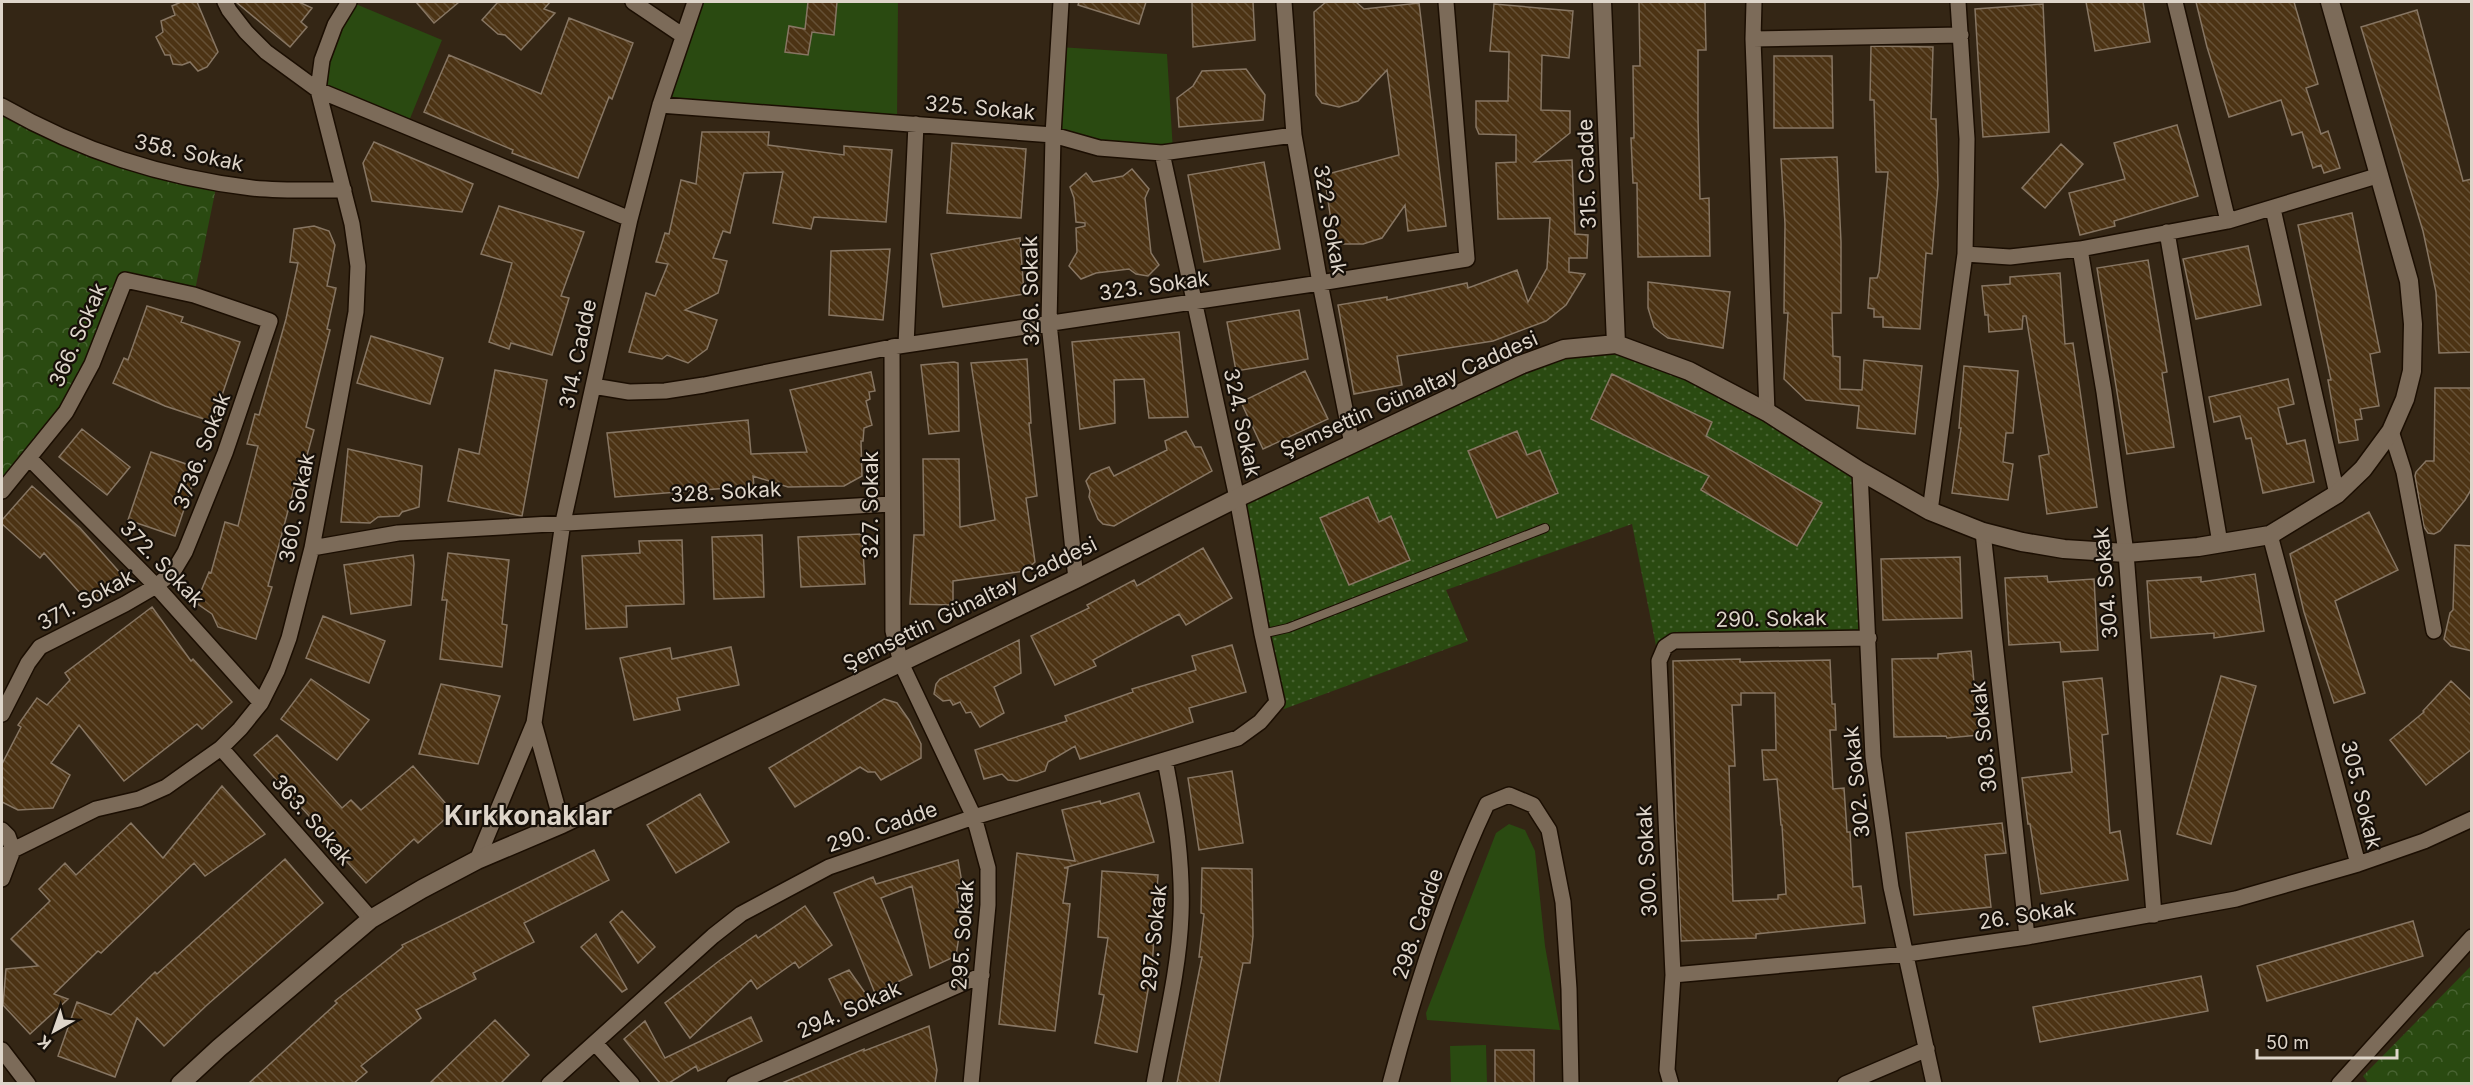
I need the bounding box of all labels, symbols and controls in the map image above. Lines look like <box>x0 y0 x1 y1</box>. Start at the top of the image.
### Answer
street label: 325. Sokak <box>924 90 1037 125</box>
street label: 315. Cadde <box>1572 118 1601 230</box>
street label: 358. Sokak <box>132 129 247 176</box>
street label: 322. Sokak <box>1309 163 1353 277</box>
street label: 326. Sokak <box>1017 235 1044 347</box>
street label: 323. Sokak <box>1097 265 1211 306</box>
street label: 366. Sokak <box>44 279 112 391</box>
street label: 314. Cadde <box>554 297 601 411</box>
street label: Şemsettin Günaltay Caddesi <box>1276 325 1541 462</box>
street label: 324. Sokak <box>1219 366 1266 480</box>
street label: 3736. Sokak <box>168 389 235 513</box>
street label: 360. Sokak <box>274 450 320 565</box>
street label: 327. Sokak <box>858 451 883 559</box>
street label: 328. Sokak <box>670 476 783 507</box>
street label: 372. Sokak <box>115 515 210 612</box>
street label: 304. Sokak <box>2088 526 2123 640</box>
street label: Şemsettin Günaltay Caddesi <box>839 531 1101 676</box>
street label: 371. Sokak <box>33 563 139 636</box>
street label: 290. Sokak <box>1715 605 1827 632</box>
street label: 303. Sokak <box>1965 680 2002 794</box>
street label: 302. Sokak <box>1838 725 1875 839</box>
street label: 305. Sokak <box>2336 738 2387 852</box>
street label: 363. Sokak <box>266 769 359 870</box>
street label: 290. Cadde <box>823 796 941 857</box>
district label: Kırkkonaklar <box>444 799 612 832</box>
street label: 300. Sokak <box>1631 804 1662 918</box>
street label: 298. Cadde <box>1387 865 1448 982</box>
street label: 295. Sokak <box>946 878 979 991</box>
street label: 297. Sokak <box>1135 883 1172 993</box>
street label: 26. Sokak <box>1977 894 2078 935</box>
street label: 294. Sokak <box>793 975 905 1044</box>
north arrow <box>24 1001 84 1061</box>
scale bar <box>2257 1022 2396 1060</box>
text: K <box>33 1031 55 1054</box>
text: 50 m <box>2266 1032 2309 1053</box>

